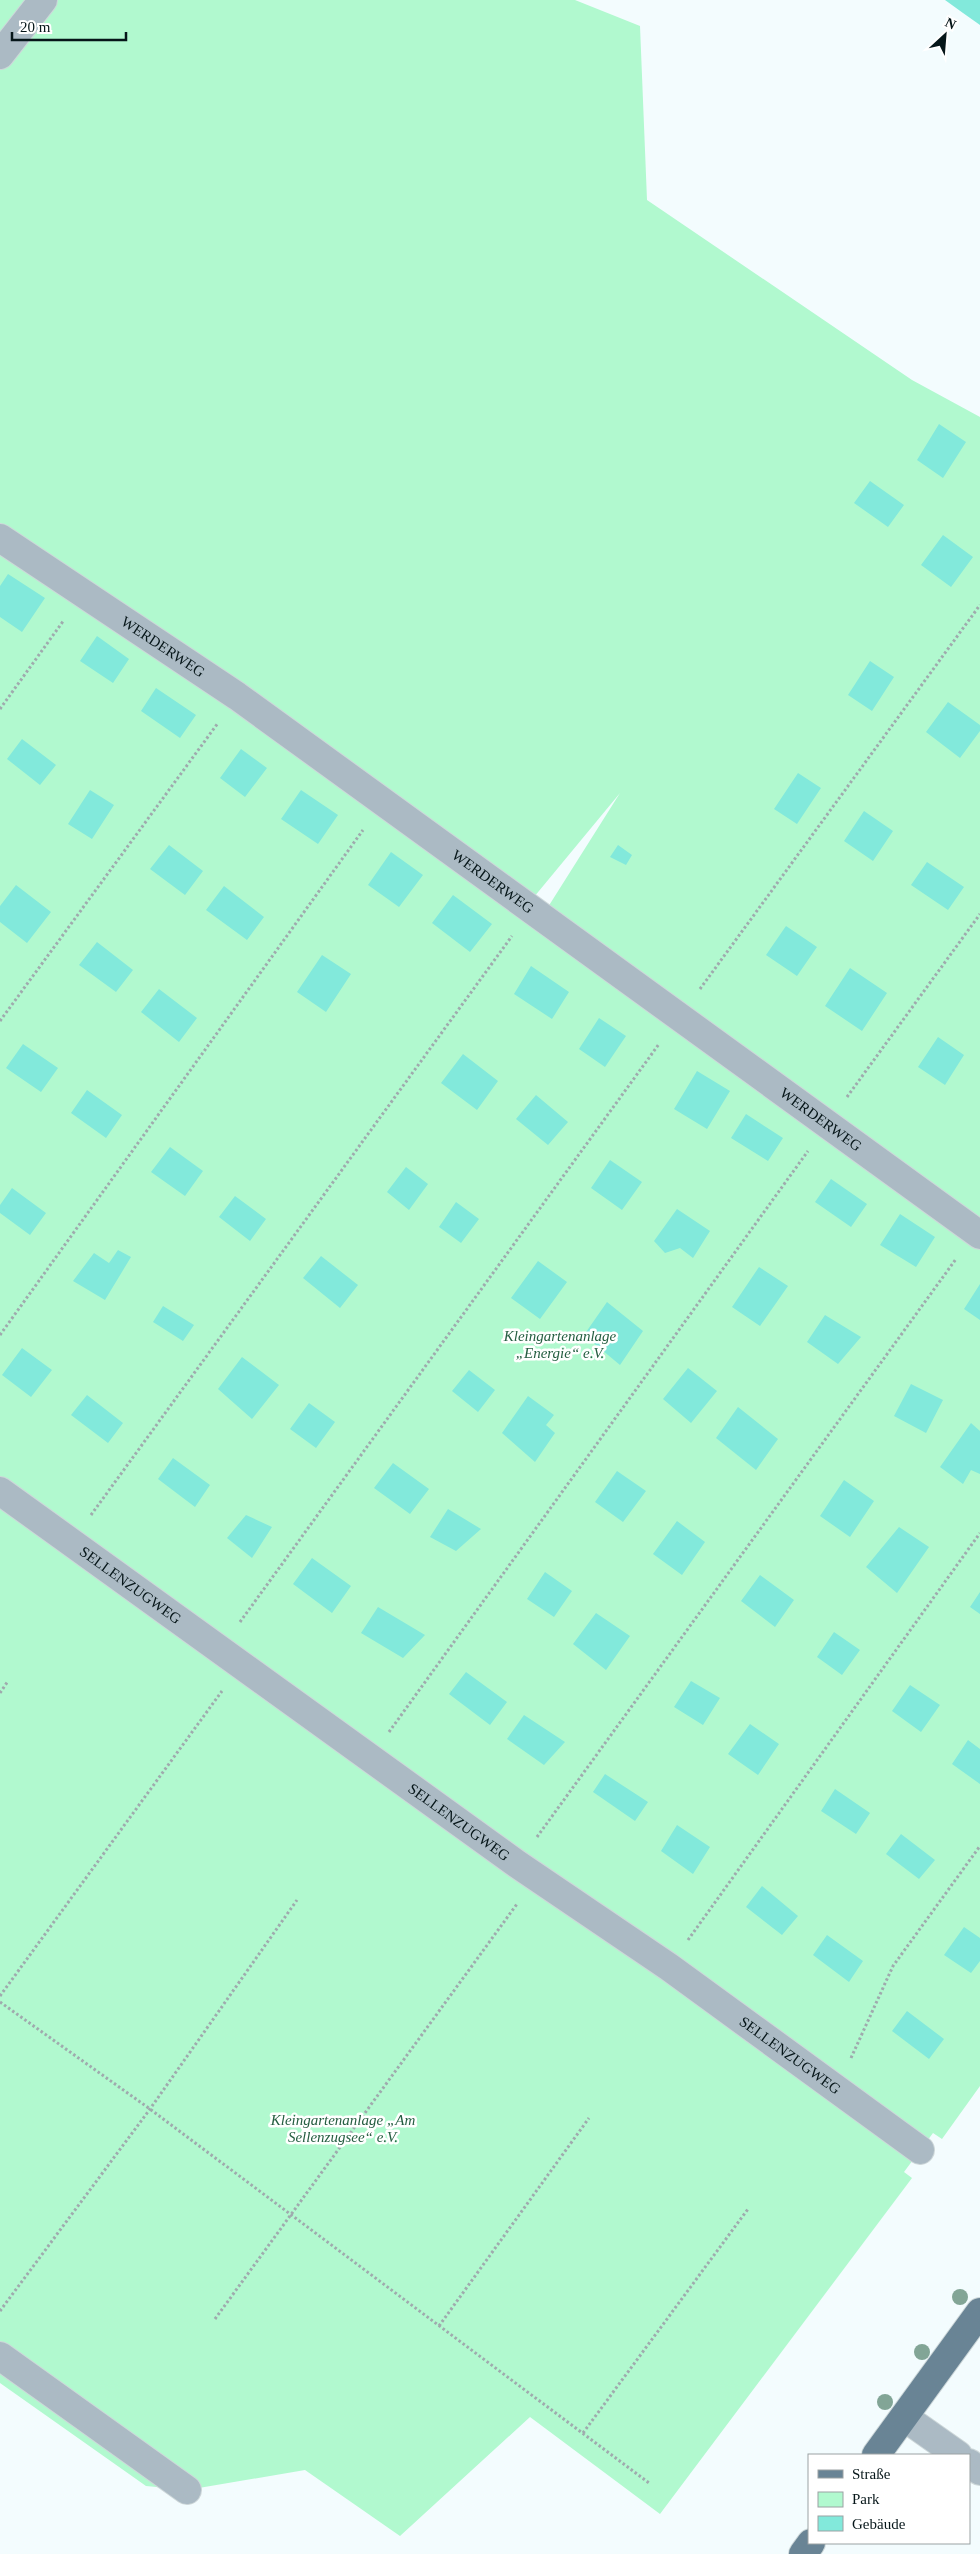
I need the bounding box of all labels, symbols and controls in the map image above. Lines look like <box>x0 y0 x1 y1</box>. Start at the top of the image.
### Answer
scale bar <box>12 10 126 42</box>
north arrow <box>920 10 970 60</box>
text: N <box>943 15 958 33</box>
text: 20 m <box>20 19 51 35</box>
street label: WERDERWEG <box>118 613 208 680</box>
street label: WERDERWEG <box>449 847 537 917</box>
street label: WERDERWEG <box>777 1085 865 1154</box>
park label: Kleingartenanlage „Energie“ e.V. <box>503 1328 617 1361</box>
street label: SELLENZUGWEG <box>77 1543 184 1627</box>
street label: SELLENZUGWEG <box>405 1780 513 1864</box>
street label: SELLENZUGWEG <box>737 2013 844 2097</box>
park label: Kleingartenanlage „Am Sellenzugsee“ e.V. <box>270 2112 415 2145</box>
legend <box>808 2454 970 2544</box>
text: Straße <box>852 2466 891 2482</box>
text: Park <box>852 2491 880 2507</box>
text: Gebäude <box>852 2516 906 2532</box>

